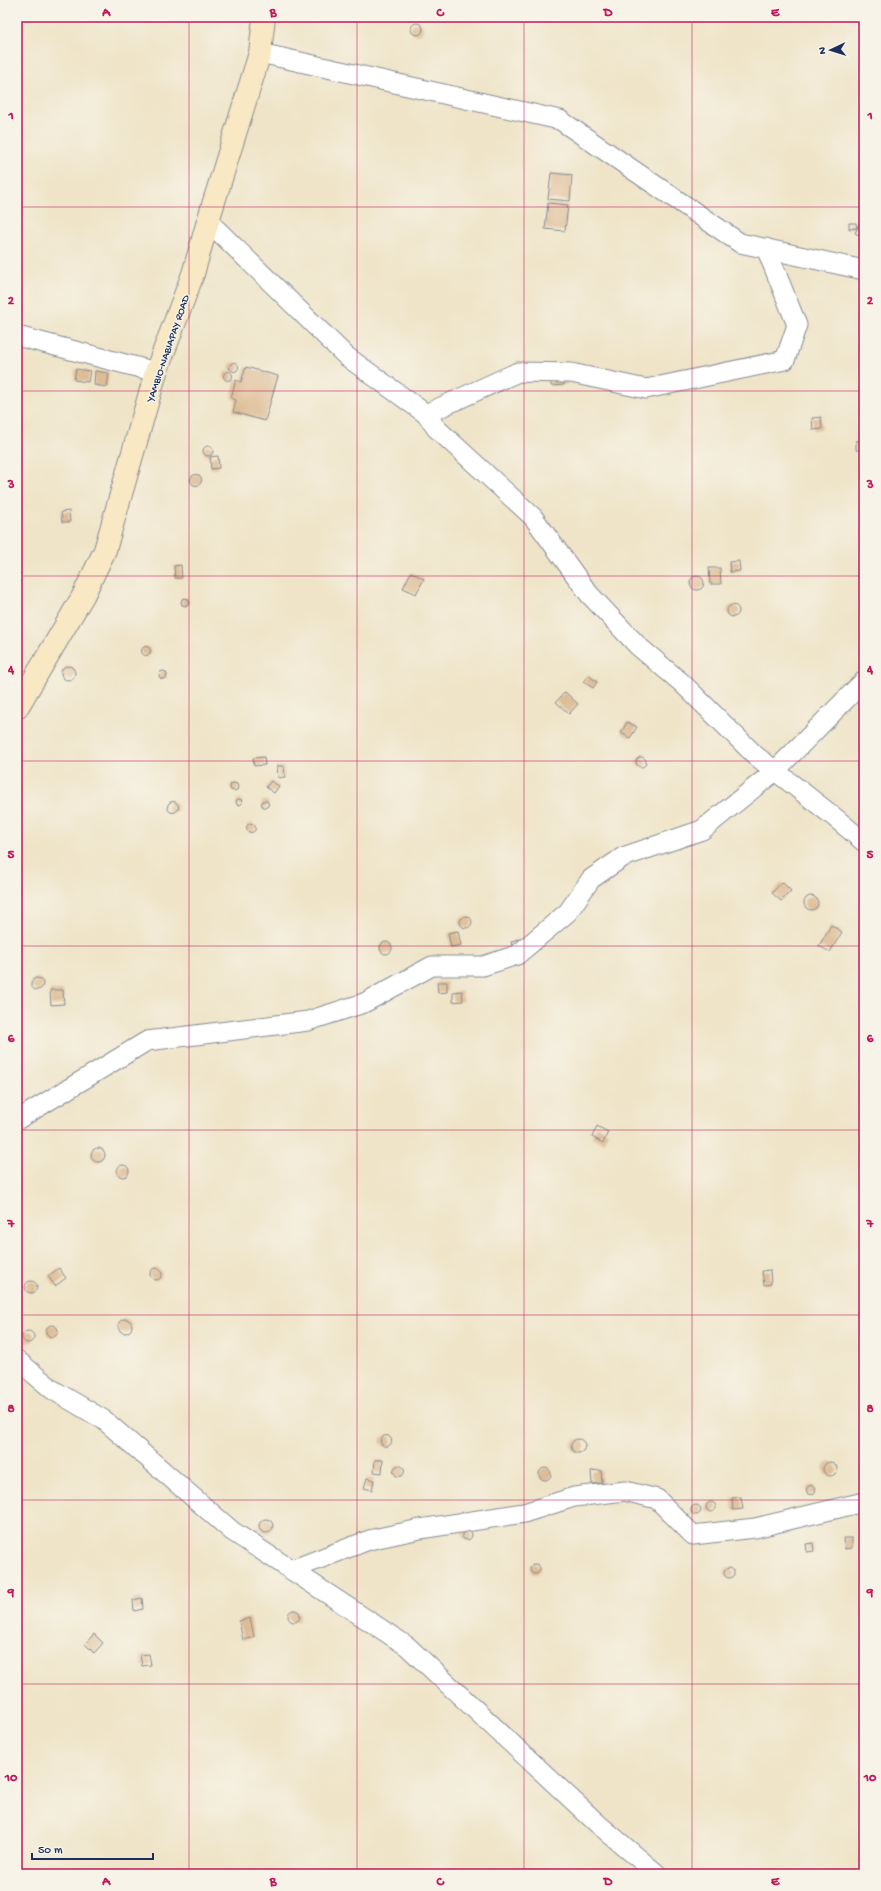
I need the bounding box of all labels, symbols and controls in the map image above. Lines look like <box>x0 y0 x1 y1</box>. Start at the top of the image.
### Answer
text: A <box>101 6 111 21</box>
text: B <box>269 6 278 21</box>
text: C <box>435 6 445 21</box>
text: D <box>603 6 613 21</box>
text: E <box>771 6 780 21</box>
north arrow <box>811 30 851 70</box>
text: N <box>817 47 829 55</box>
text: 1 <box>7 109 14 124</box>
text: 1 <box>866 109 873 124</box>
street label: YAMBIO-NABIAPAY ROAD <box>145 293 193 405</box>
text: 2 <box>8 294 15 309</box>
text: 2 <box>867 294 874 309</box>
text: 3 <box>7 478 15 493</box>
text: 3 <box>866 478 874 493</box>
text: 4 <box>7 663 15 678</box>
text: 4 <box>866 663 874 678</box>
text: 5 <box>8 848 15 863</box>
text: 5 <box>867 848 874 863</box>
text: 6 <box>8 1032 15 1047</box>
text: 6 <box>867 1032 874 1047</box>
text: 7 <box>7 1217 16 1232</box>
text: 7 <box>866 1217 875 1232</box>
text: 8 <box>7 1402 15 1417</box>
text: 8 <box>866 1402 874 1417</box>
text: 9 <box>7 1586 15 1601</box>
text: 9 <box>866 1586 874 1601</box>
text: 10 <box>4 1771 18 1786</box>
text: 10 <box>863 1771 877 1786</box>
scale bar <box>32 1835 153 1861</box>
text: 50 m <box>38 1844 63 1858</box>
text: A <box>101 1875 111 1890</box>
text: B <box>269 1875 278 1890</box>
text: C <box>435 1875 445 1890</box>
text: D <box>603 1875 613 1890</box>
text: E <box>771 1875 780 1890</box>

